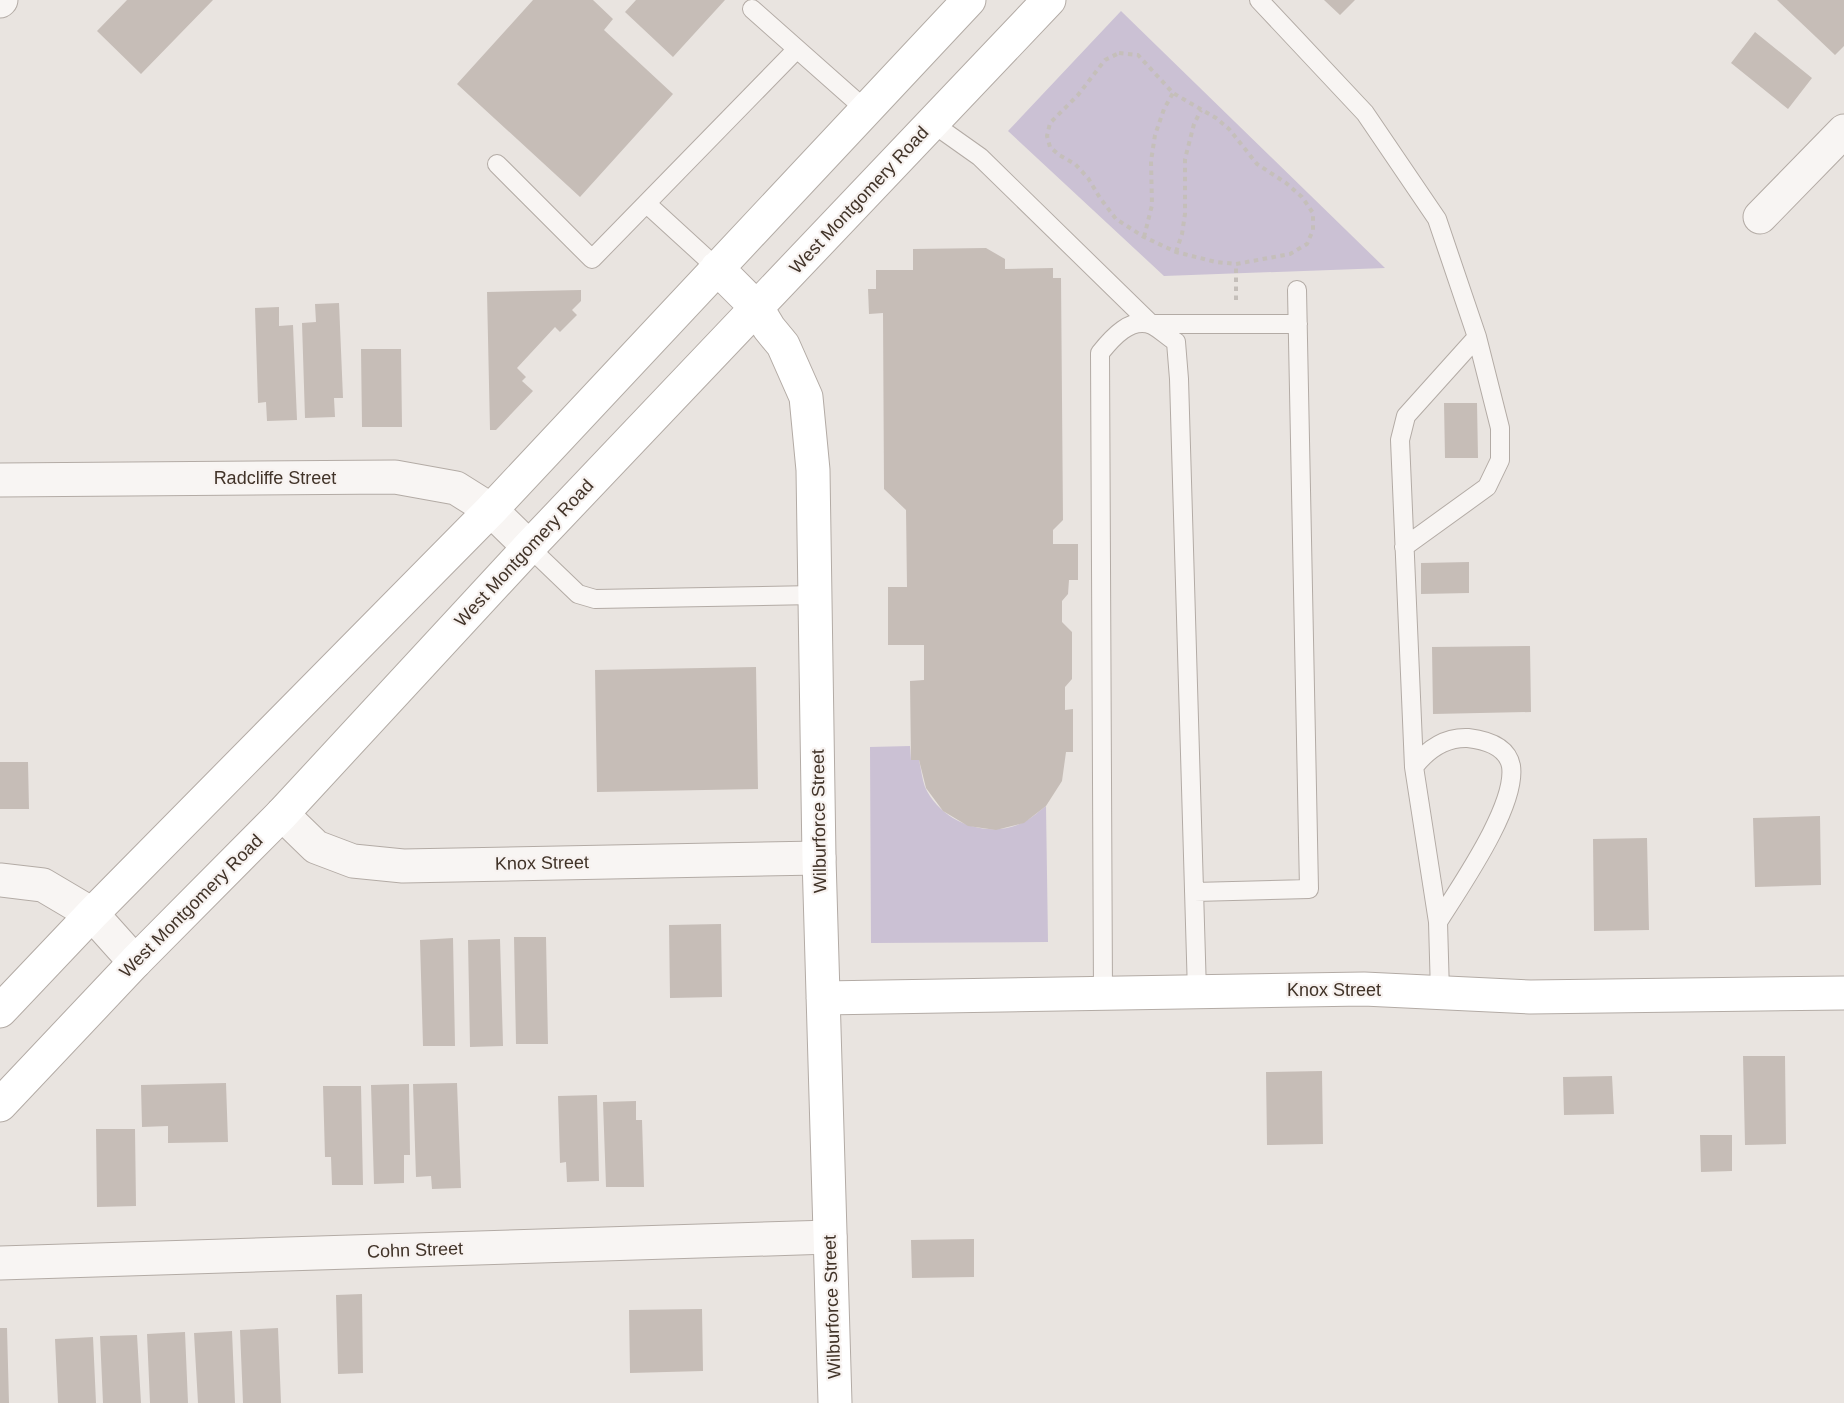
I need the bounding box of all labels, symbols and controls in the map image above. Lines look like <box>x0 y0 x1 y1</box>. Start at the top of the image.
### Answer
street label: West Montgomery Road <box>786 122 932 278</box>
street label: Radcliffe Street <box>214 468 336 488</box>
street label: West Montgomery Road <box>451 475 597 631</box>
street label: Wilburforce Street <box>808 749 830 893</box>
street label: West Montgomery Road <box>115 830 267 982</box>
street label: Knox Street <box>495 852 589 874</box>
street label: Knox Street <box>1287 980 1381 1000</box>
street label: Wilburforce Street <box>819 1235 845 1379</box>
street label: Cohn Street <box>367 1238 463 1262</box>

